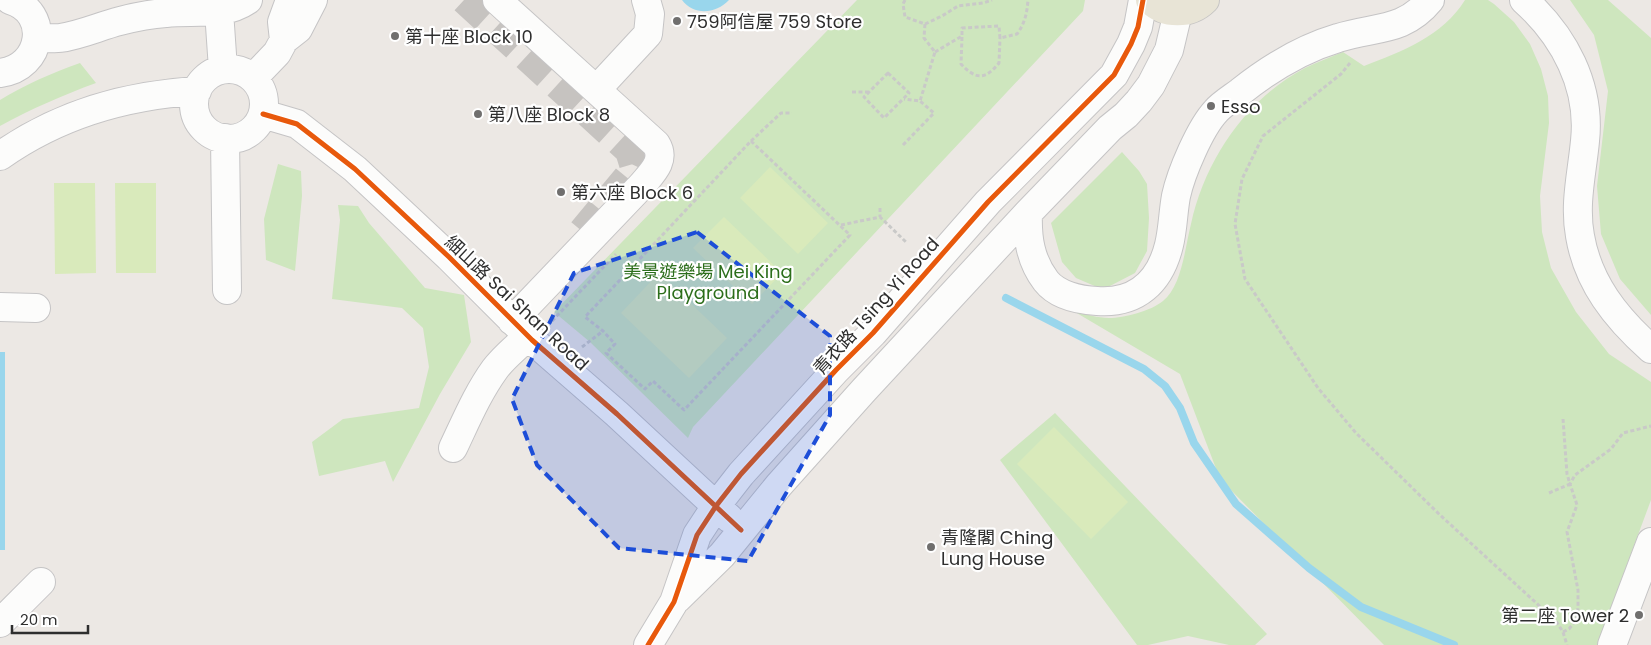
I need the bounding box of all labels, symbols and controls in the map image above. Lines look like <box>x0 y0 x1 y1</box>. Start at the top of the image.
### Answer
place label: 759阿信屋 759 Store <box>687 9 862 34</box>
marker: 759阿信屋 759 Store <box>671 15 683 27</box>
place label: 第十座 Block 10 <box>405 24 533 49</box>
marker: 第十座 Block 10 <box>389 30 401 42</box>
place label: Esso <box>1221 94 1261 119</box>
marker: Esso <box>1205 100 1217 112</box>
place label: 第八座 Block 8 <box>488 102 610 127</box>
marker: 第八座 Block 8 <box>472 108 484 120</box>
place label: 第六座 Block 6 <box>571 180 693 205</box>
marker: 第六座 Block 6 <box>555 186 567 198</box>
street label: 細山路 Sai Shan Road <box>440 230 594 376</box>
street label: 青衣路 Tsing Yi Road <box>807 232 945 380</box>
park label: 美景遊樂場 Mei King Playground <box>623 259 793 305</box>
place label: 青隆閣 Ching Lung House <box>941 525 1053 571</box>
marker: 青隆閣 Ching Lung House <box>925 541 937 553</box>
scale bar <box>12 602 89 634</box>
place label: 第二座 Tower 2 <box>1501 603 1629 628</box>
text: 20 m <box>20 609 58 630</box>
marker: 第二座 Tower 2 <box>1633 609 1645 621</box>

